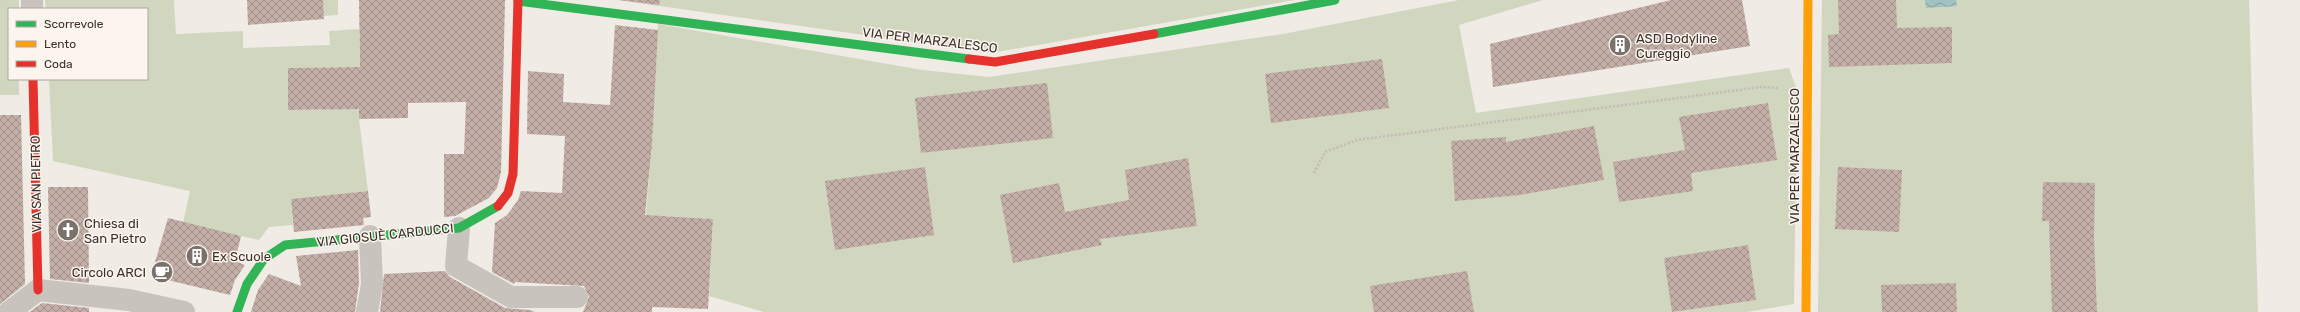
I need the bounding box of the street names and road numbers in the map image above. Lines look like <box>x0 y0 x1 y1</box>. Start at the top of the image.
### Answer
street label: VIA PER MARZALESCO <box>861 24 999 56</box>
street label: VIA PER MARZALESCO <box>1787 88 1802 224</box>
street label: VIA SAN PIETRO <box>28 135 44 233</box>
street label: VIA GIOSUÈ CARDUCCI <box>316 220 454 250</box>

